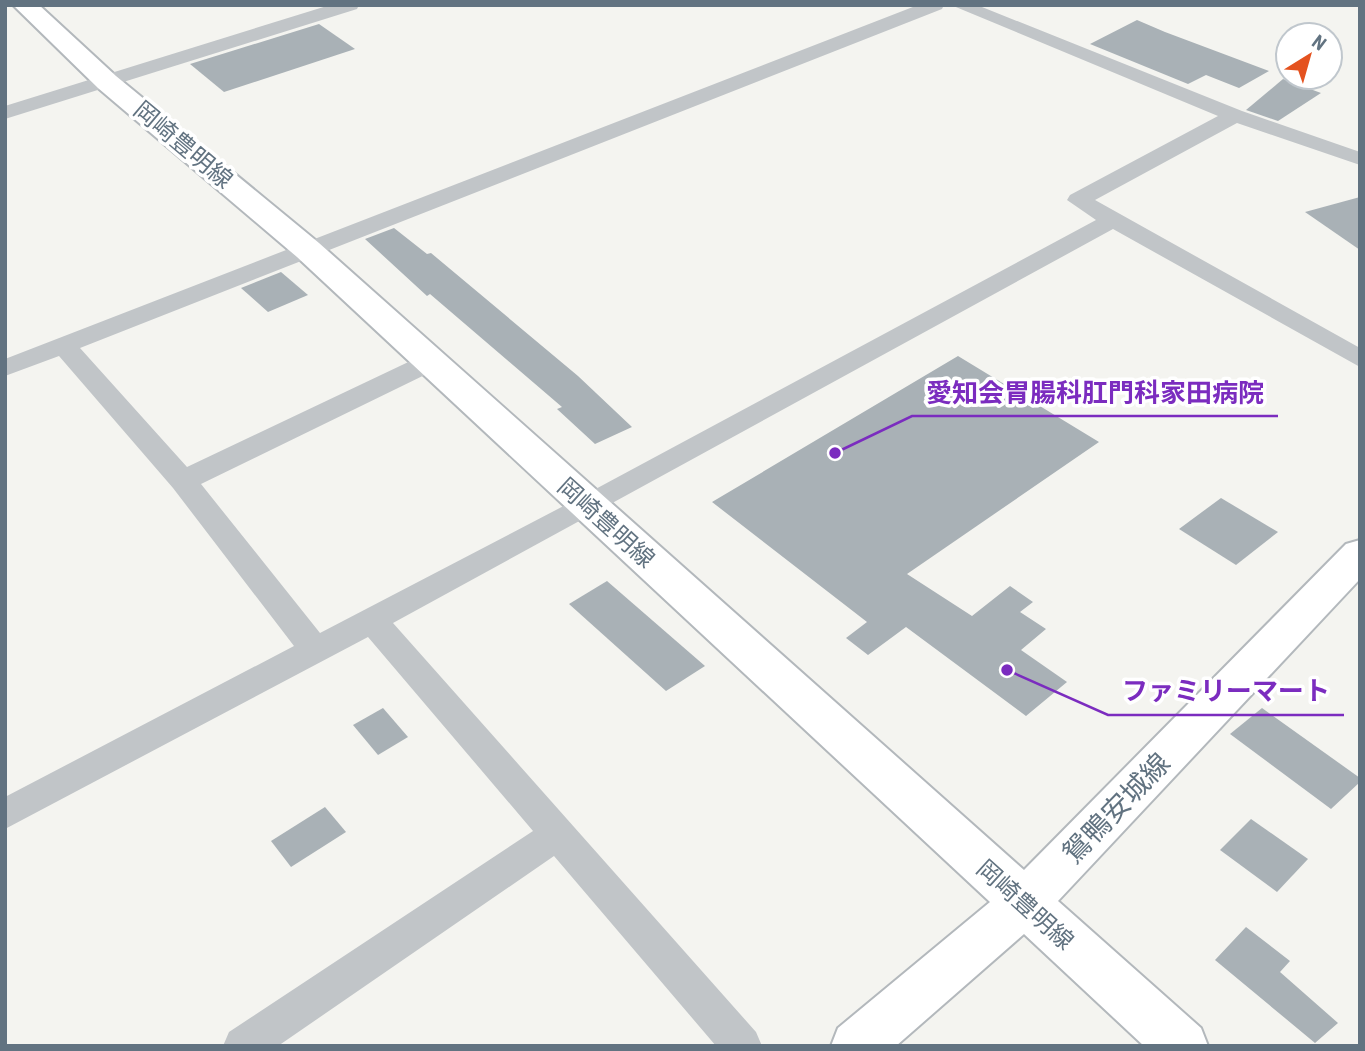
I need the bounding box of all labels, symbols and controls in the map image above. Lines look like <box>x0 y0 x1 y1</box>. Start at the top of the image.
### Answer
north arrow <box>1274 21 1344 91</box>
text: N <box>1307 30 1330 56</box>
street label: 岡崎豊明線 <box>128 96 238 194</box>
callout: 愛知会胃腸科肛門科家田病院 <box>912 369 1278 416</box>
text: 愛知会胃腸科肛門科家田病院 <box>926 378 1264 408</box>
street label: 岡崎豊明線 <box>552 472 660 574</box>
callout: ファミリーマート <box>1108 668 1344 715</box>
text: ファミリーマート <box>1122 676 1330 706</box>
street label: 鴛鴨安城線 <box>1056 747 1177 870</box>
street label: 岡崎豊明線 <box>971 854 1079 956</box>

